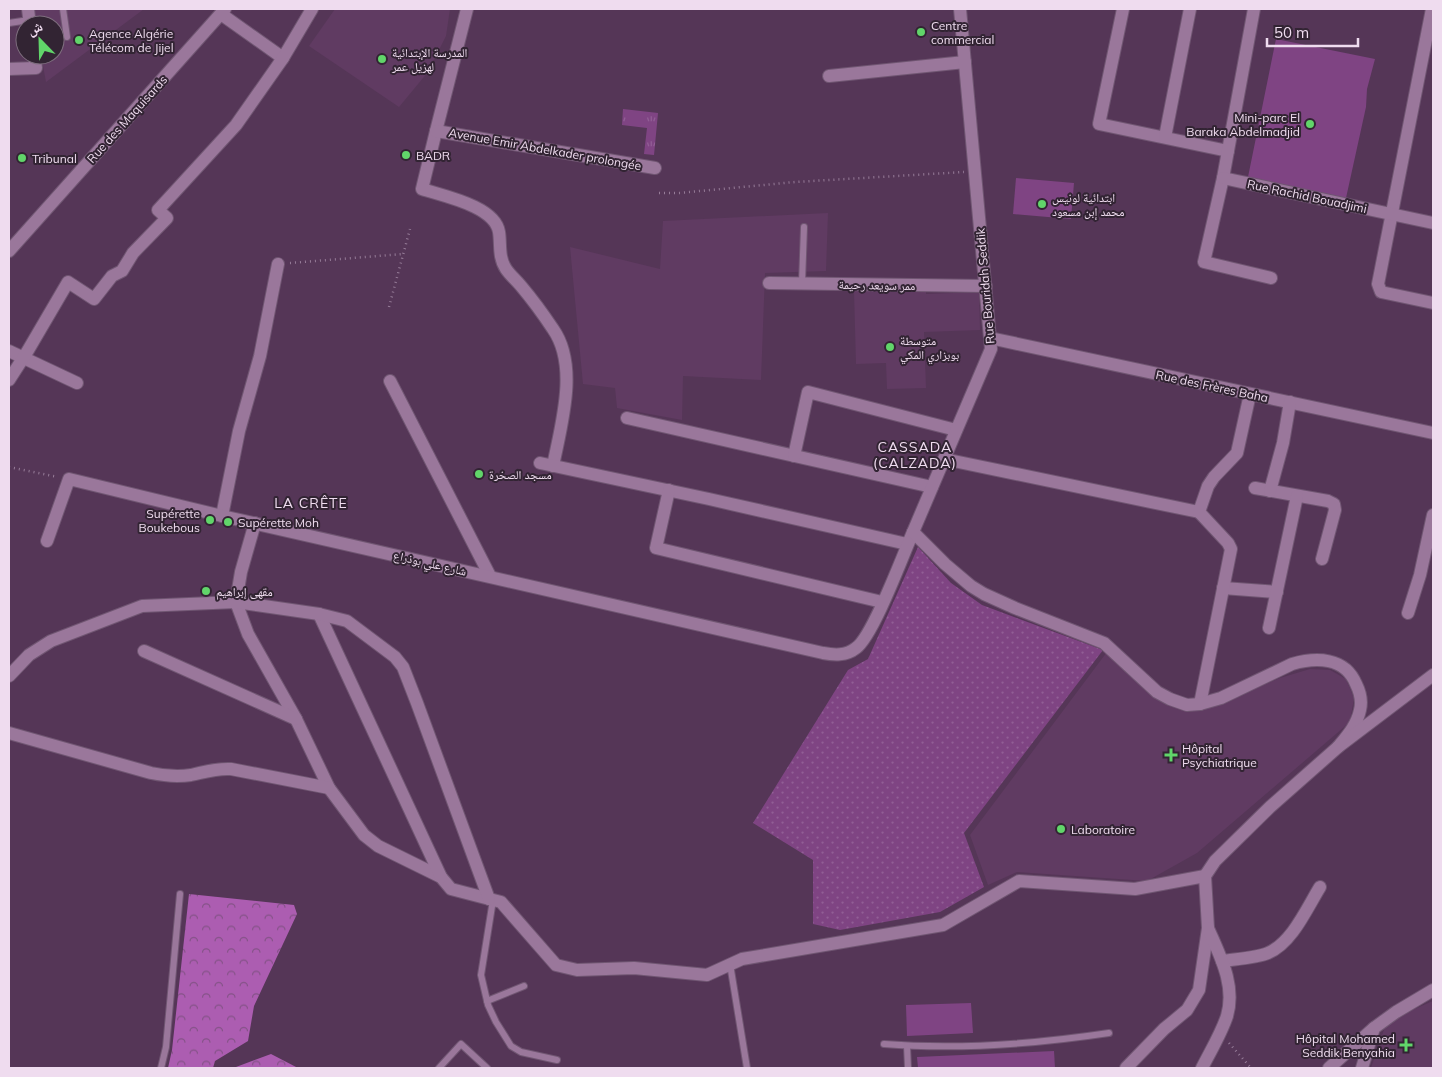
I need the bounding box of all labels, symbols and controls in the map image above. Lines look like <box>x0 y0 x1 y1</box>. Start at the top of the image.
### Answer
north arrow <box>15 15 65 65</box>
scale bar <box>1267 15 1358 47</box>
text: ش <box>25 17 45 39</box>
place label: Centre commercial <box>931 18 994 47</box>
text: 50 m <box>1274 23 1309 42</box>
place label: Agence Algérie Télécom de Jijel <box>89 26 174 55</box>
marker: Centre commercial <box>915 26 927 38</box>
marker: Agence Algérie Télécom de Jijel <box>73 34 85 46</box>
place label: المدرسة الإبتدائية لهزيل عمر <box>391 45 468 74</box>
marker: المدرسة الإبتدائية لهزيل عمر <box>376 53 388 65</box>
street label: Rue des Maquisards <box>84 72 170 166</box>
place label: Mini-parc El Baraka Abdelmadjid <box>1186 110 1300 139</box>
marker: Mini-parc El Baraka Abdelmadjid <box>1304 118 1316 130</box>
street label: Avenue Emir Abdelkader prolongée <box>447 125 643 173</box>
place label: BADR <box>416 148 450 163</box>
marker: BADR <box>400 149 412 161</box>
place label: Tribunal <box>32 151 77 166</box>
marker: Tribunal <box>16 152 28 164</box>
street label: Rue Rachid Bouadjimi <box>1246 176 1368 216</box>
place label: ابتدائية لونيس محمد إبن مسعود <box>1052 190 1125 219</box>
marker: ابتدائية لونيس محمد إبن مسعود <box>1036 198 1048 210</box>
street label: Rue Bouridah Seddik <box>972 227 998 344</box>
street label: ممر سويعد رحيمة <box>838 277 916 293</box>
place label: متوسطة بوبزاري المكي <box>900 333 959 365</box>
marker: متوسطة بوبزاري المكي <box>884 341 896 353</box>
street label: Rue des Frères Baha <box>1154 367 1270 405</box>
district label: CASSADA (CALZADA) <box>873 438 957 472</box>
place label: مسجد الصخرة <box>489 467 552 482</box>
marker: مسجد الصخرة <box>473 468 485 480</box>
district label: LA CRÊTE <box>274 494 348 512</box>
place label: Supérette Boukebous <box>139 506 200 535</box>
marker: Supérette Boukebous <box>204 514 216 526</box>
place label: Supérette Moh <box>238 515 319 530</box>
marker: Supérette Moh <box>222 516 234 528</box>
street label: شارع علي بوذراع <box>391 547 468 582</box>
place label: مقهى إبراهيم <box>216 584 273 600</box>
marker: مقهى إبراهيم <box>200 585 212 597</box>
place label: Hôpital Psychiatrique <box>1182 741 1257 770</box>
marker: Hôpital Psychiatrique <box>1164 748 1178 762</box>
place label: Laboratoire <box>1071 822 1135 837</box>
marker: Laboratoire <box>1055 823 1067 835</box>
place label: Hôpital Mohamed Seddik Benyahia <box>1296 1031 1395 1060</box>
marker: Hôpital Mohamed Seddik Benyahia <box>1399 1038 1413 1052</box>

